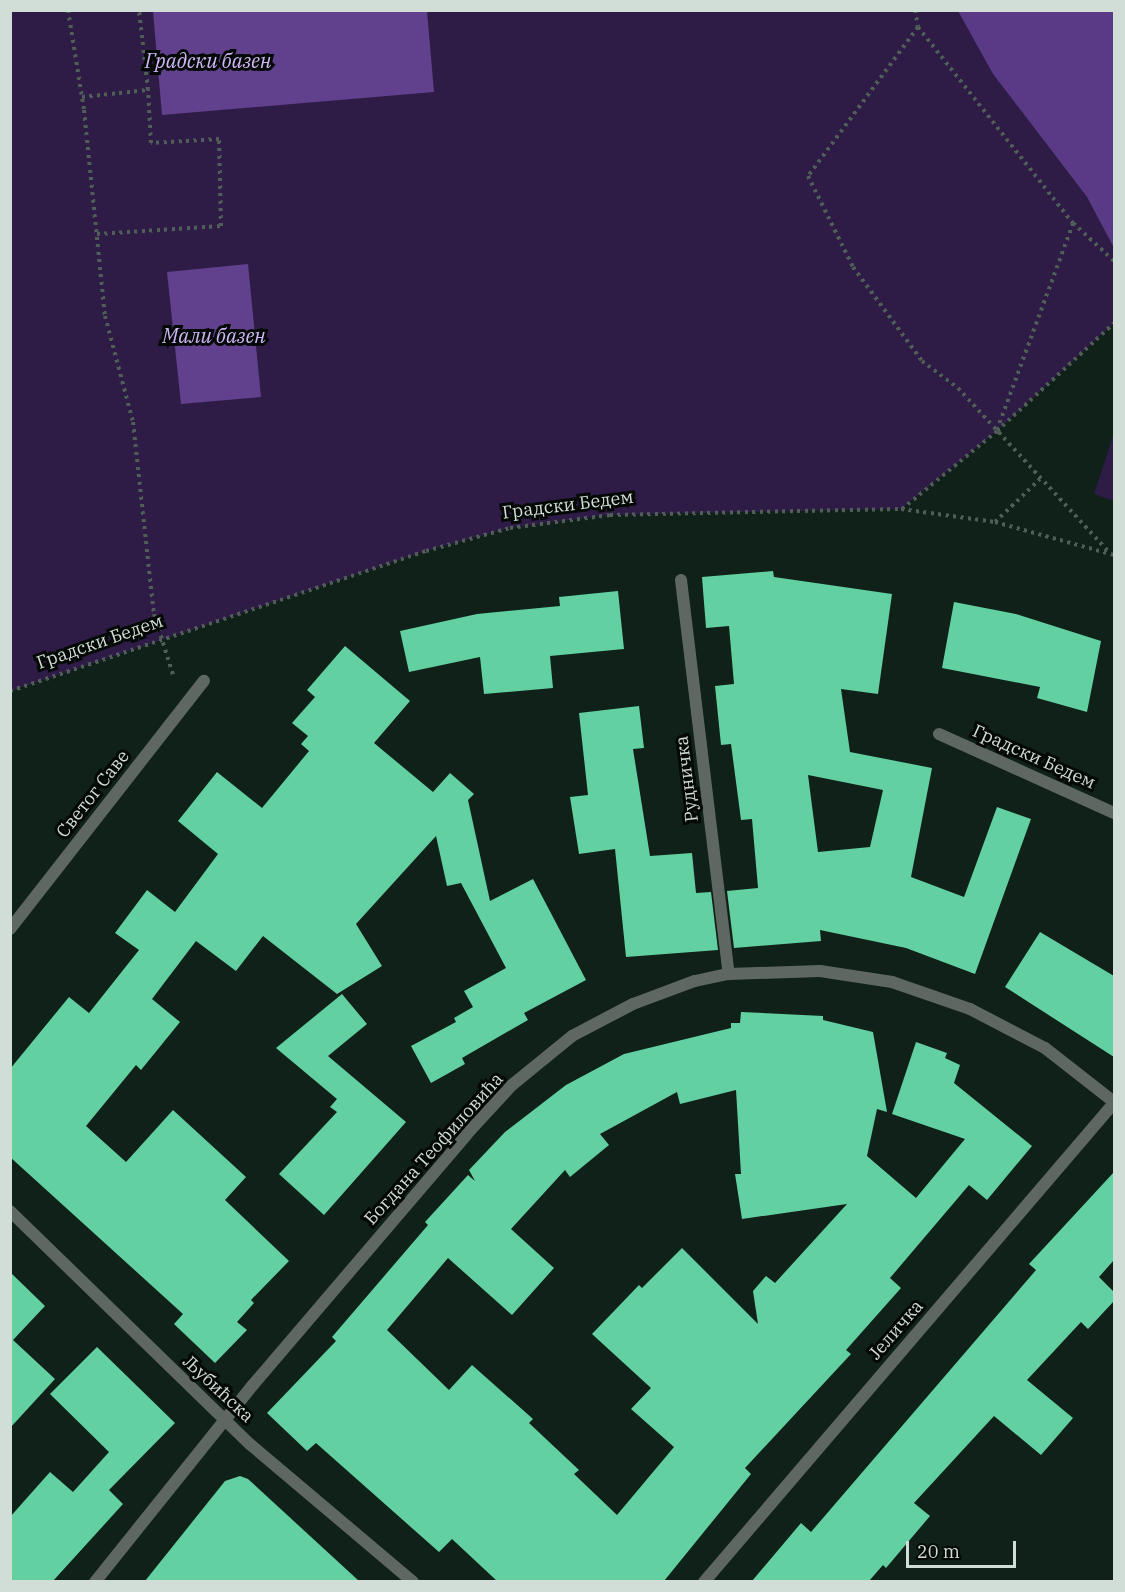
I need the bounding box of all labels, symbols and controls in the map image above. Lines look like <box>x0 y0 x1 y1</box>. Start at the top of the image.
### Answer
water label: Градски базен <box>145 48 271 72</box>
water label: Мали базен <box>162 323 266 347</box>
street label: Градски Бедем <box>501 486 635 524</box>
street label: Градски Бедем <box>34 610 166 674</box>
street label: Градски Бедем <box>969 720 1099 794</box>
street label: Рудничка <box>671 735 703 823</box>
street label: Светог Саве <box>52 746 134 842</box>
street label: Богдана Теофиловића <box>360 1068 508 1230</box>
street label: Јеличка <box>864 1296 928 1364</box>
street label: Љубићска <box>178 1351 258 1427</box>
scale bar <box>909 1529 1018 1567</box>
text: 20 m <box>917 1540 960 1563</box>

